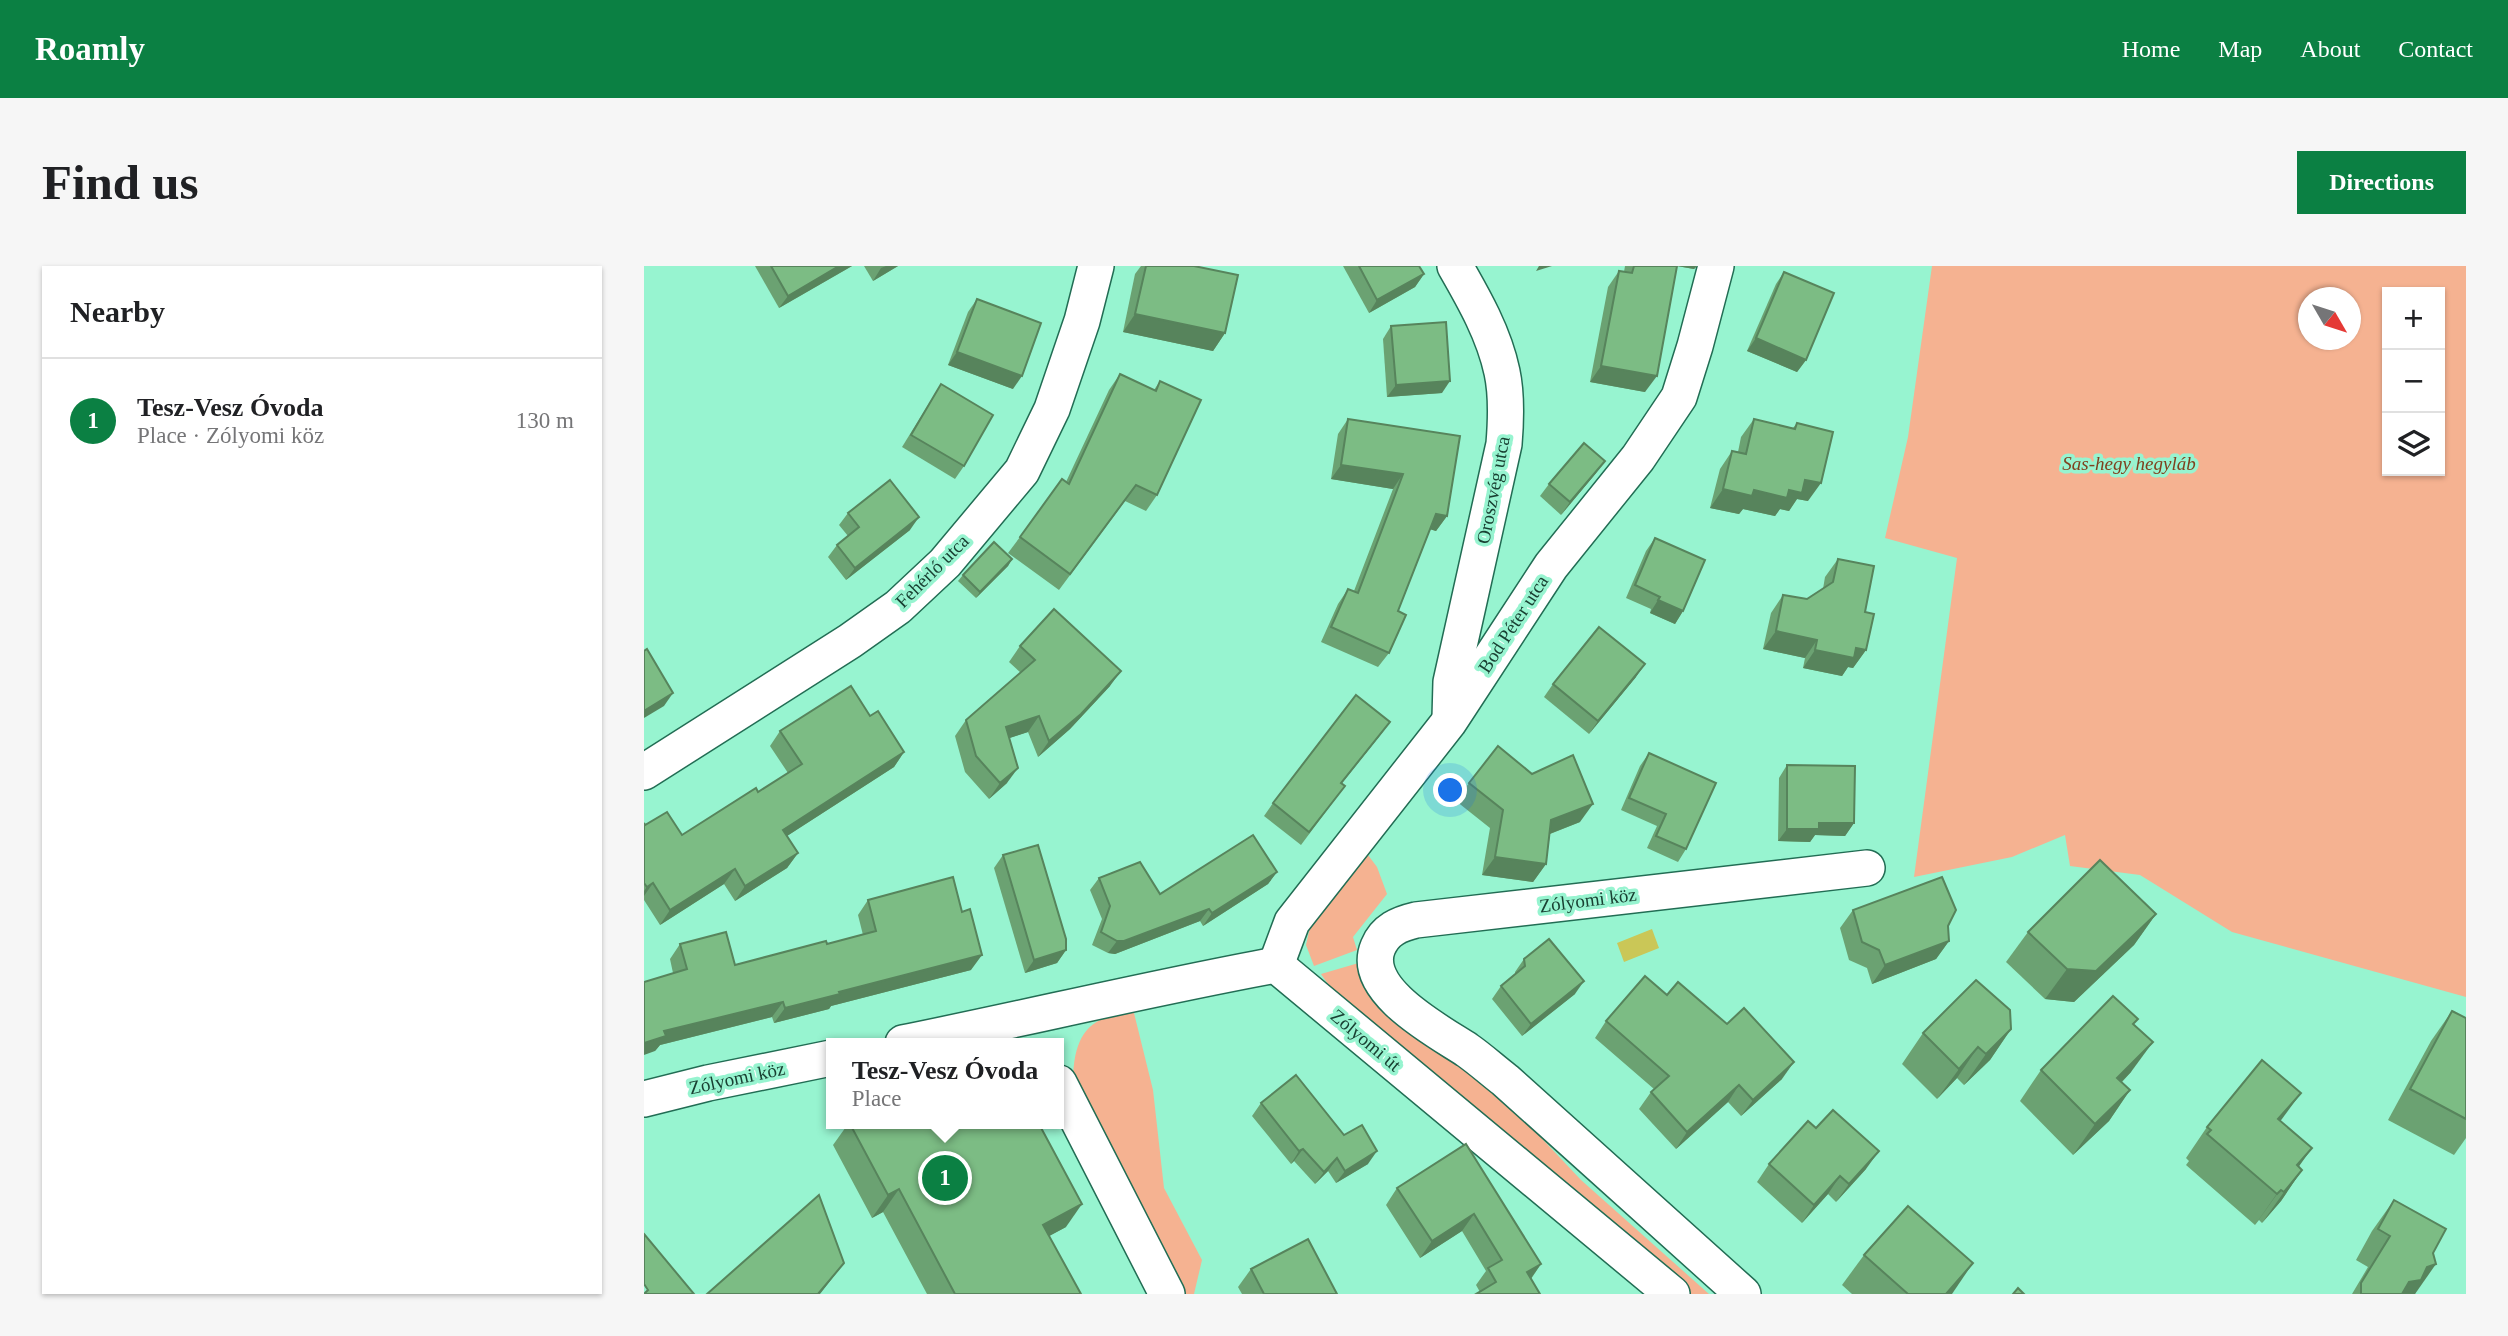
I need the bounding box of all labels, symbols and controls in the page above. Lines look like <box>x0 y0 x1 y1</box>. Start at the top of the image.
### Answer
text: Roamly <box>35 31 145 67</box>
text: Home <box>2122 36 2180 62</box>
text: Map <box>2218 36 2262 62</box>
text: About <box>2300 36 2360 62</box>
text: Contact <box>2398 36 2473 62</box>
button: Directions <box>2297 151 2466 214</box>
text: Find us <box>42 155 199 210</box>
north arrow <box>2298 287 2361 350</box>
map controls <box>2382 287 2445 476</box>
button: + <box>2382 287 2445 350</box>
text: Nearby <box>70 295 165 328</box>
button: − <box>2382 350 2445 413</box>
text: Tesz-Vesz Óvoda <box>137 393 324 422</box>
text: 1 <box>87 408 99 433</box>
text: 130 m <box>516 408 574 433</box>
button: layers <box>2382 413 2445 476</box>
text: Place · Zólyomi köz <box>137 423 324 448</box>
street label: Oroszvég utca <box>1472 434 1514 546</box>
park label: Sas-hegy hegyláb <box>2062 453 2196 474</box>
street label: Fehérló utca <box>891 530 973 612</box>
street label: Bod Péter utca <box>1474 571 1553 677</box>
your location <box>1433 773 1467 807</box>
street label: Zólyomi köz <box>1538 884 1638 916</box>
street label: Zólyomi út <box>1327 1005 1406 1076</box>
popup <box>826 1038 1064 1129</box>
text: Tesz-Vesz Óvoda <box>852 1056 1038 1085</box>
street label: Zólyomi köz <box>687 1058 787 1098</box>
text: Place <box>852 1086 902 1111</box>
pin: 1 <box>922 1152 968 1204</box>

